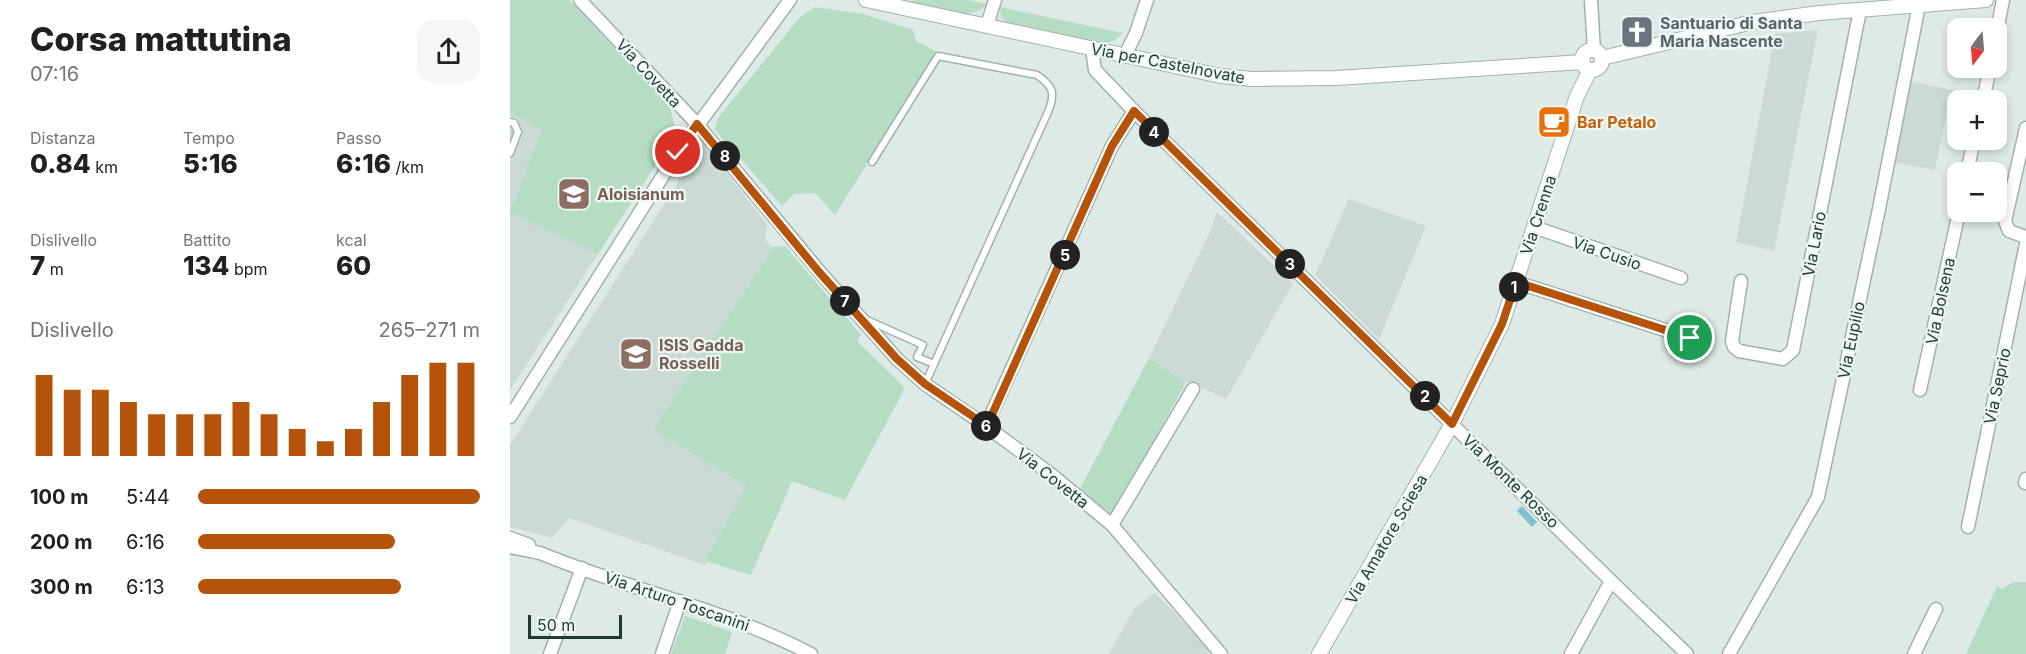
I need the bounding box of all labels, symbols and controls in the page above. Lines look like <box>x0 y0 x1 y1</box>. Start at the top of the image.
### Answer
place label: Santuario di Santa Maria Nascente <box>1660 13 1803 51</box>
church icon: Santuario di Santa Maria Nascente <box>1619 14 1655 50</box>
north arrow <box>1947 18 2007 78</box>
map controls <box>1947 18 2007 222</box>
text: Corsa mattutina <box>30 19 292 59</box>
button: share <box>417 20 480 83</box>
street label: Via Covetta <box>612 35 686 111</box>
street label: Via per Castelnovate <box>1089 38 1247 88</box>
text: 07:16 <box>30 62 79 86</box>
button: + <box>1947 90 2007 150</box>
cafe icon: Bar Petalo <box>1536 104 1572 140</box>
place label: Bar Petalo <box>1577 112 1657 132</box>
pin: 4 <box>1139 117 1169 147</box>
text: 4 <box>1149 122 1159 142</box>
pin <box>652 126 703 177</box>
text: Distanza <box>30 128 95 148</box>
text: Tempo <box>183 128 235 148</box>
text: Passo <box>336 128 382 148</box>
icon: check <box>661 135 694 168</box>
pin: 8 <box>710 141 740 171</box>
text: 8 <box>720 146 730 166</box>
text: 0.84 <box>30 148 91 179</box>
text: 5:16 <box>183 148 238 179</box>
text: 6:16 <box>336 148 391 179</box>
text: km <box>91 157 118 177</box>
text: /km <box>391 157 424 177</box>
button: − <box>1947 162 2007 222</box>
street label: Via Crenna <box>1516 172 1560 258</box>
school or university icon: Aloisianum <box>556 176 592 212</box>
place label: Aloisianum <box>597 184 685 204</box>
street label: Via Lario <box>1798 210 1830 278</box>
text: Dislivello <box>30 230 97 250</box>
text: Battito <box>183 230 231 250</box>
text: kcal <box>336 230 367 250</box>
street label: Via Cusio <box>1570 232 1644 274</box>
pin: 5 <box>1050 240 1080 270</box>
text: 5 <box>1060 245 1070 265</box>
pin: 3 <box>1275 249 1305 279</box>
text: 7 <box>30 250 45 281</box>
text: 134 <box>183 250 229 281</box>
text: 60 <box>336 250 371 281</box>
text: 3 <box>1285 254 1295 274</box>
street label: Via Bolsena <box>1921 256 1959 346</box>
text: m <box>45 259 64 279</box>
text: bpm <box>229 259 268 279</box>
pin: 1 <box>1499 272 1529 302</box>
text: 1 <box>1511 277 1517 297</box>
pin: 7 <box>830 286 860 316</box>
text: 7 <box>840 291 850 311</box>
street label: Via Eupilio <box>1833 300 1869 380</box>
pin <box>1664 312 1715 363</box>
text: Dislivello <box>30 318 114 342</box>
text: 265–271 m <box>378 318 480 342</box>
icon: arrive <box>1673 321 1706 354</box>
place label: ISIS Gadda Rosselli <box>659 335 743 373</box>
school or university icon: ISIS Gadda Rosselli <box>618 336 654 372</box>
street label: Via Seprio <box>1979 346 2015 426</box>
pin: 2 <box>1410 381 1440 411</box>
text: 2 <box>1420 386 1430 406</box>
pin: 6 <box>971 411 1001 441</box>
text: 6 <box>981 416 991 436</box>
street label: Via Monte Rosso <box>1458 430 1564 532</box>
street label: Via Covetta <box>1013 443 1093 513</box>
street label: Via Amatore Sciesa <box>1341 470 1431 608</box>
text: 100 m <box>30 485 89 509</box>
text: 5:44 <box>126 485 170 509</box>
text: 200 m <box>30 530 93 554</box>
text: 6:16 <box>126 530 165 554</box>
street label: Via Arturo Toscanini <box>602 567 752 635</box>
text: 300 m <box>30 575 93 599</box>
text: 6:13 <box>126 575 165 599</box>
scale bar <box>528 612 622 640</box>
text: 50 m <box>537 615 575 635</box>

